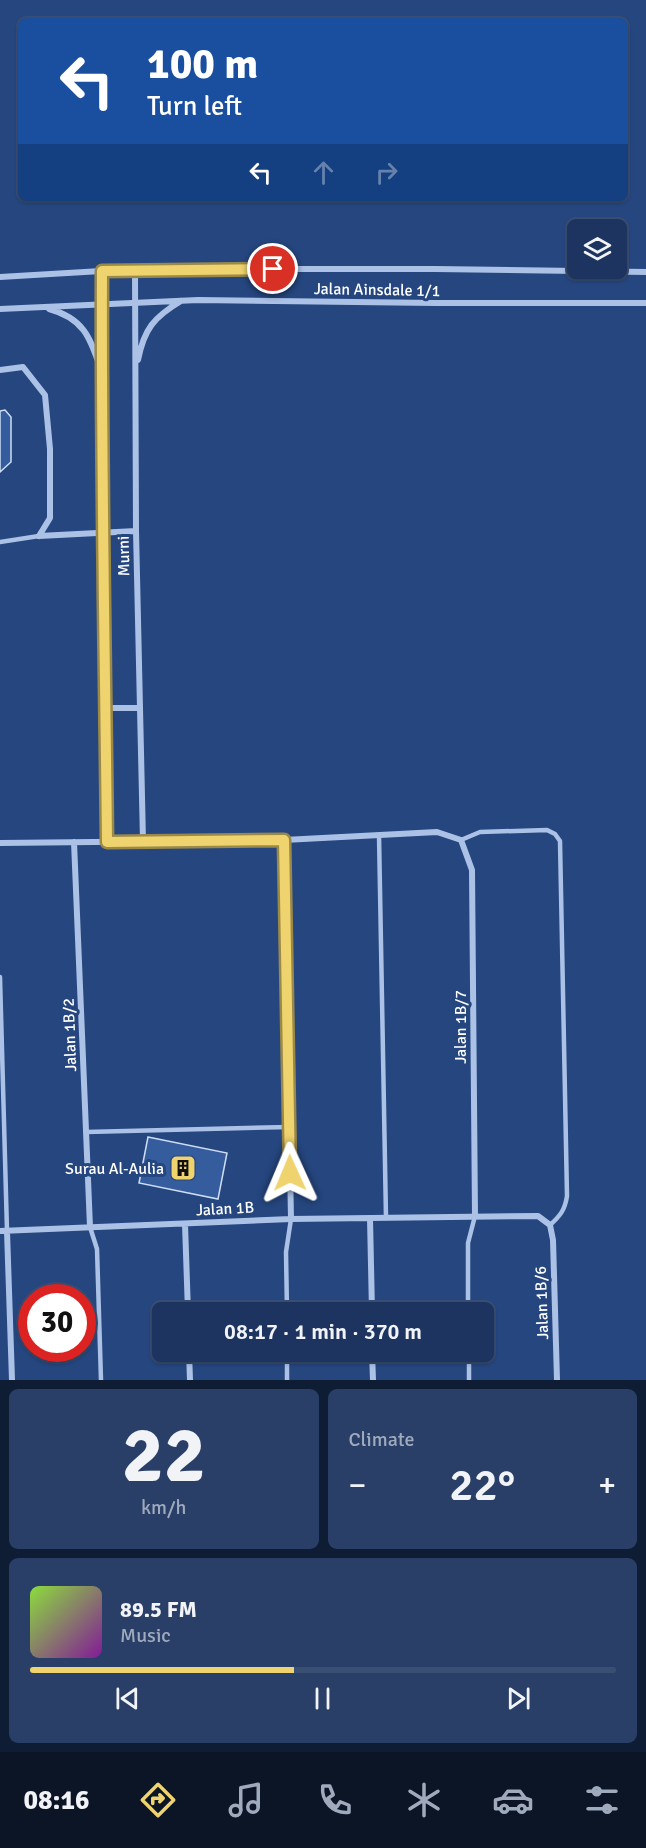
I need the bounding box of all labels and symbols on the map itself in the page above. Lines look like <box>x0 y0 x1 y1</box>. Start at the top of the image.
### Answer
pin <box>247 243 298 294</box>
street label: Jalan Ainsdale 1/1 <box>314 279 440 301</box>
street label: Murni <box>114 535 134 576</box>
street label: Jalan 1B/7 <box>451 990 471 1064</box>
street label: Jalan 1B/2 <box>59 998 81 1072</box>
position arrow <box>258 1141 322 1205</box>
building icon: Surau Al-Aulia <box>168 1153 198 1183</box>
place label: Surau Al-Aulia <box>65 1159 164 1179</box>
street label: Jalan 1B <box>195 1197 255 1221</box>
street label: Jalan 1B/6 <box>531 1266 553 1340</box>
speed limit sign: 30 <box>18 1284 96 1362</box>

